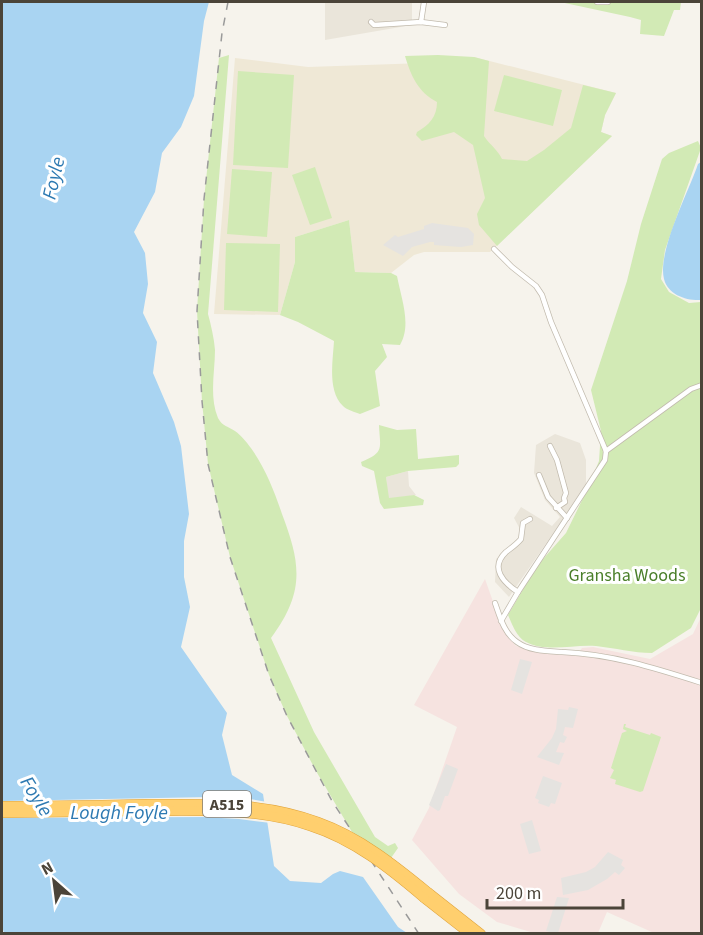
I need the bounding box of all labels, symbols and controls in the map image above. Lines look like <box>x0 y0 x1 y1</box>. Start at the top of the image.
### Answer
water label: Foyle <box>36 154 72 202</box>
park label: Gransha Woods <box>568 563 686 588</box>
water label: Foyle <box>13 771 59 822</box>
road number: A515 <box>203 791 251 817</box>
water label: Lough Foyle <box>70 799 168 827</box>
north arrow <box>24 851 84 911</box>
text: N <box>38 856 57 881</box>
scale bar <box>487 872 624 910</box>
text: 200 m <box>496 881 541 906</box>

